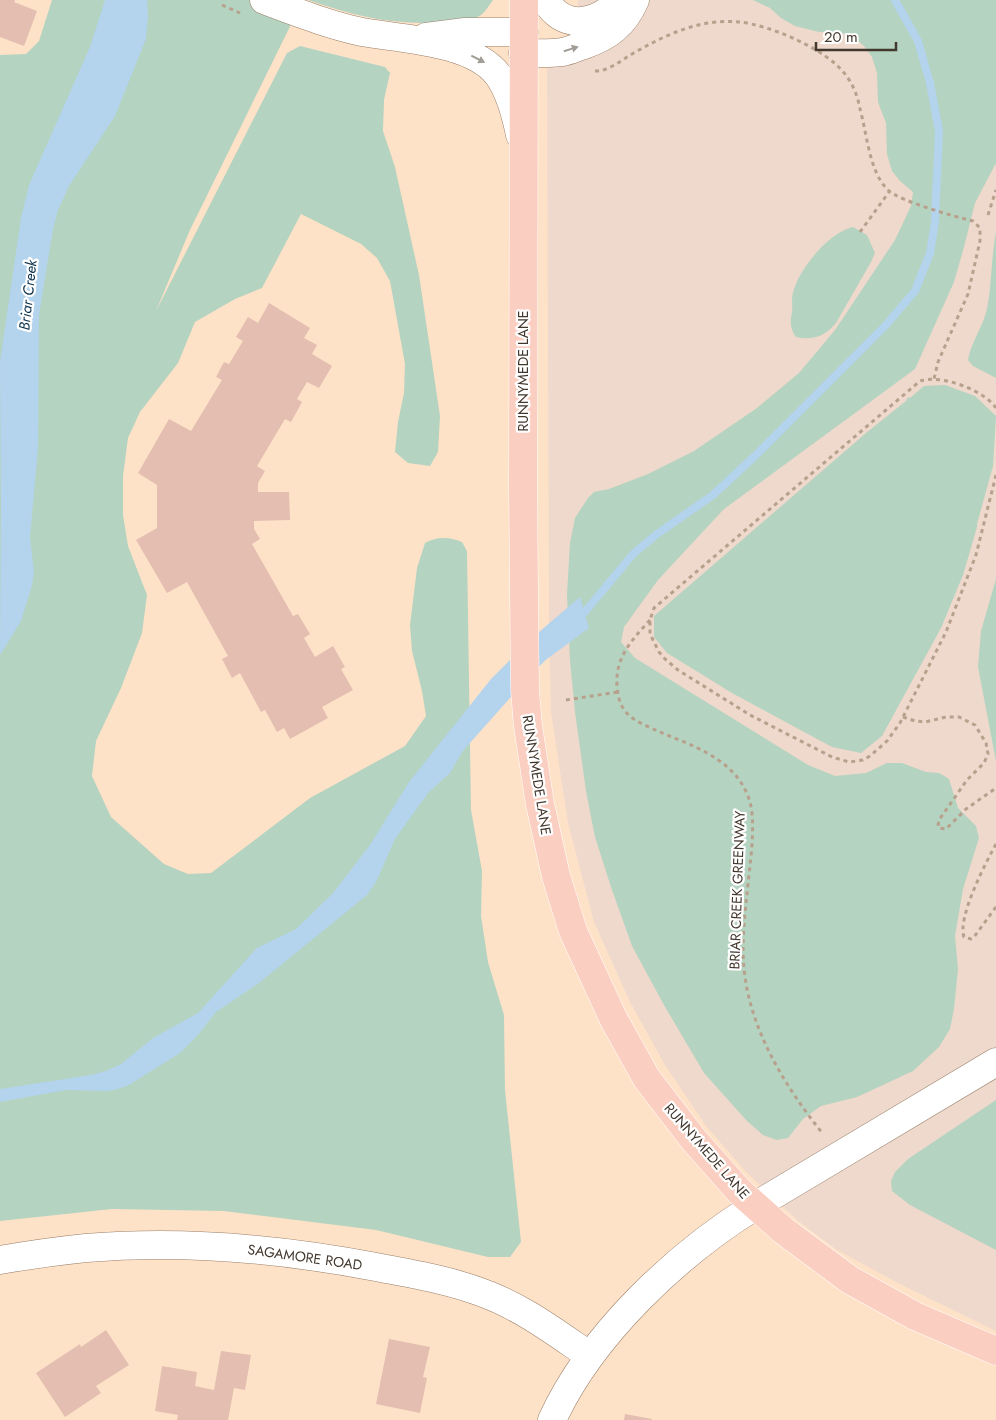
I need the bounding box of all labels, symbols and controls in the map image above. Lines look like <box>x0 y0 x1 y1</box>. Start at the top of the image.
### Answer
scale bar <box>816 20 896 52</box>
text: 20 m <box>824 26 858 48</box>
one-way arrow <box>564 45 579 52</box>
one-way arrow <box>470 55 485 63</box>
water label: Briar Creek <box>13 258 43 331</box>
street label: RUNNYMEDE LANE <box>513 310 533 432</box>
street label: RUNNYMEDE LANE <box>518 714 556 836</box>
street label: BRIAR CREEK GREENWAY <box>724 810 750 970</box>
street label: RUNNYMEDE LANE <box>660 1099 754 1203</box>
street label: SAGAMORE ROAD <box>246 1239 364 1275</box>

